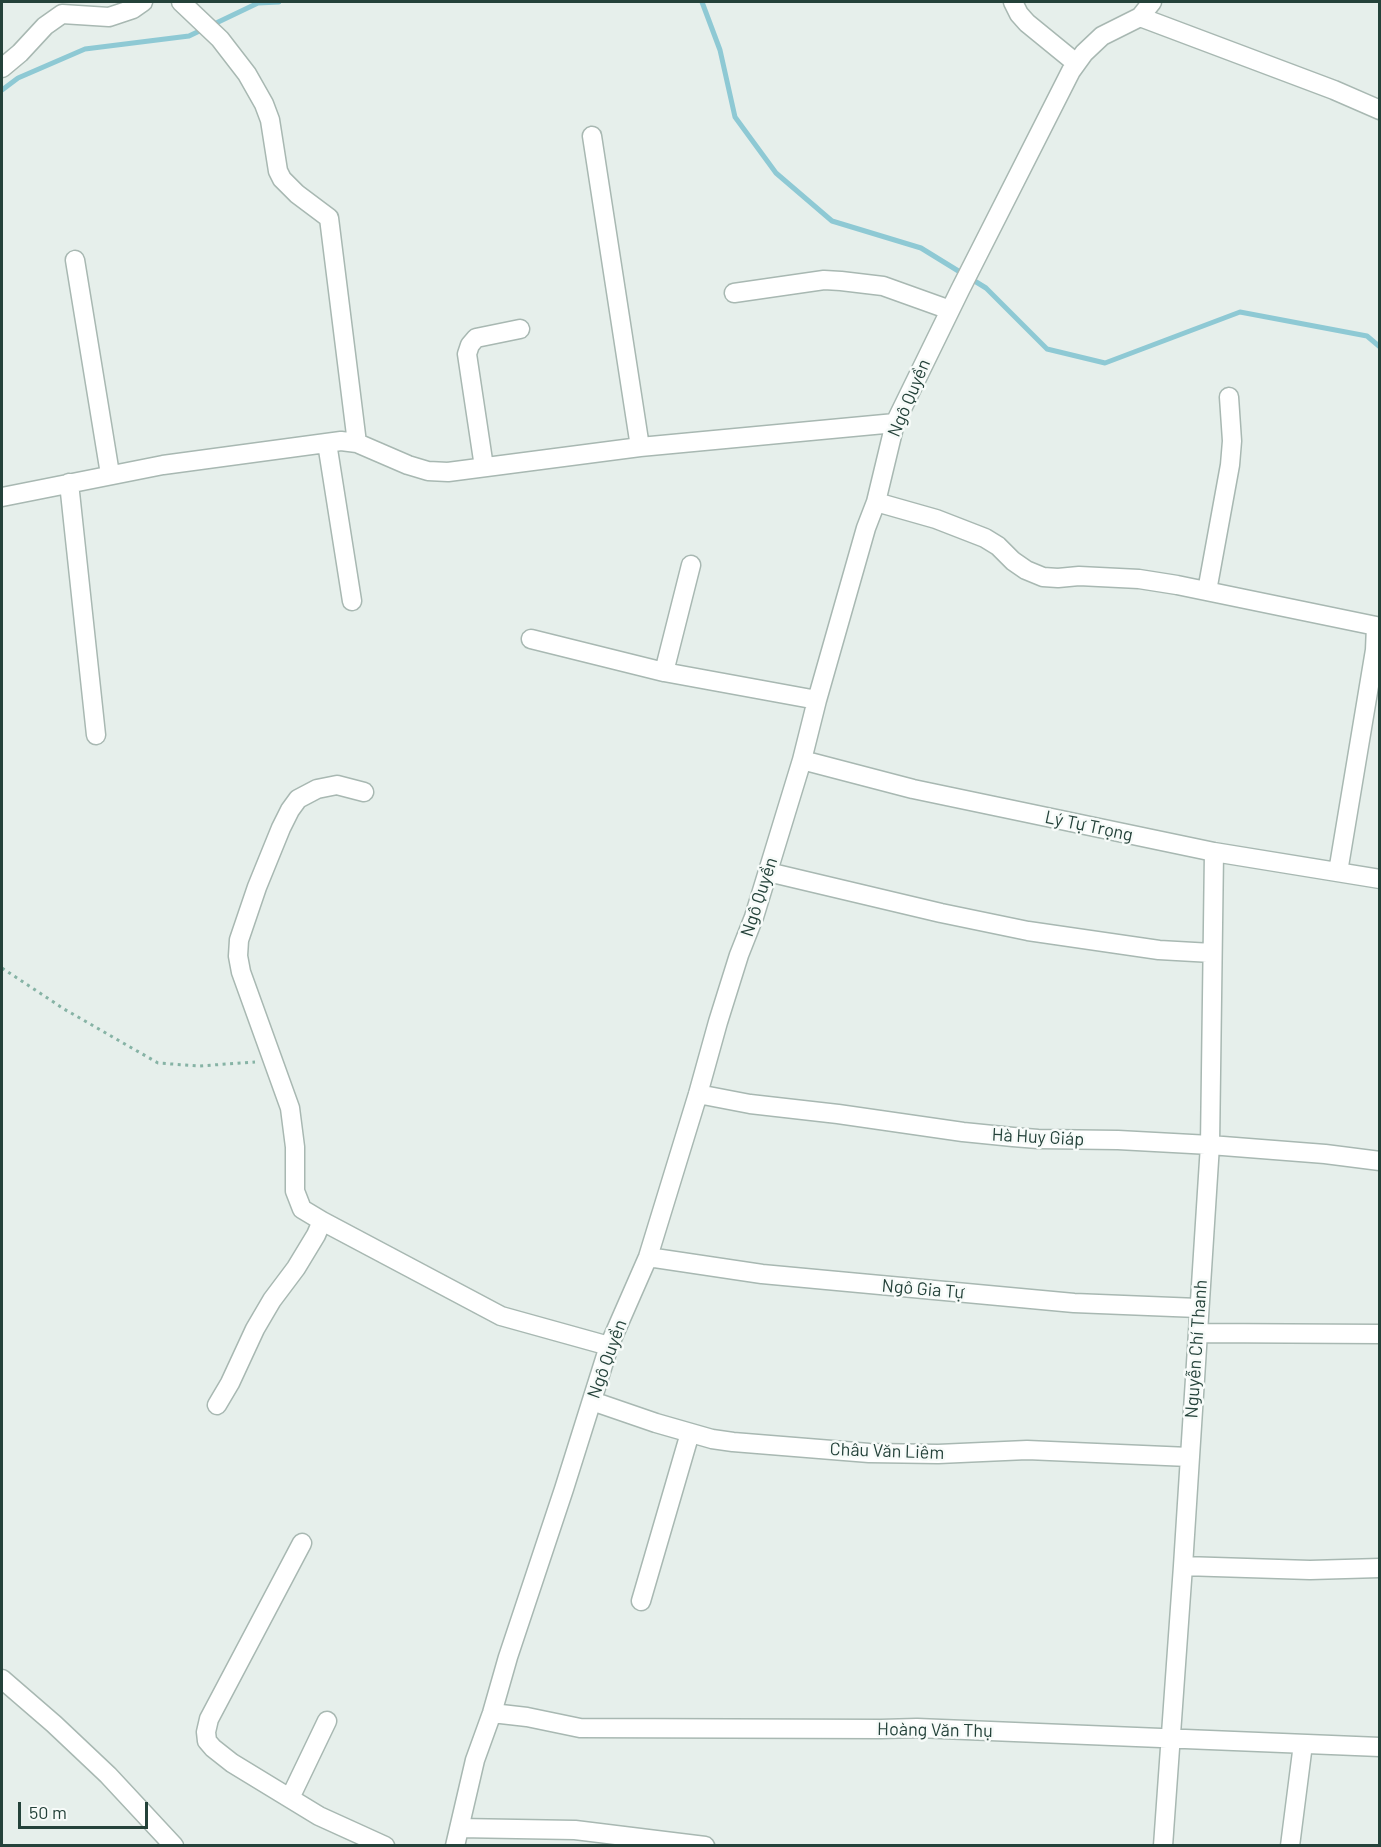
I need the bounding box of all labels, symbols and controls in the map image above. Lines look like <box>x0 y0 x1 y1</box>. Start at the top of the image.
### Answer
street label: Ngô Quyền <box>883 356 935 440</box>
street label: Lý Tự Trọng <box>1043 806 1135 846</box>
street label: Ngô Quyền <box>736 855 782 939</box>
street label: Hà Huy Giáp <box>991 1124 1085 1150</box>
street label: Ngô Gia Tự <box>881 1275 965 1303</box>
street label: Nguyễn Chí Thanh <box>1180 1279 1212 1419</box>
street label: Ngô Quyền <box>583 1317 631 1401</box>
street label: Châu Văn Liêm <box>829 1438 945 1464</box>
street label: Hoàng Văn Thụ <box>877 1718 993 1742</box>
scale bar <box>21 1790 152 1828</box>
text: 50 m <box>29 1801 67 1823</box>

